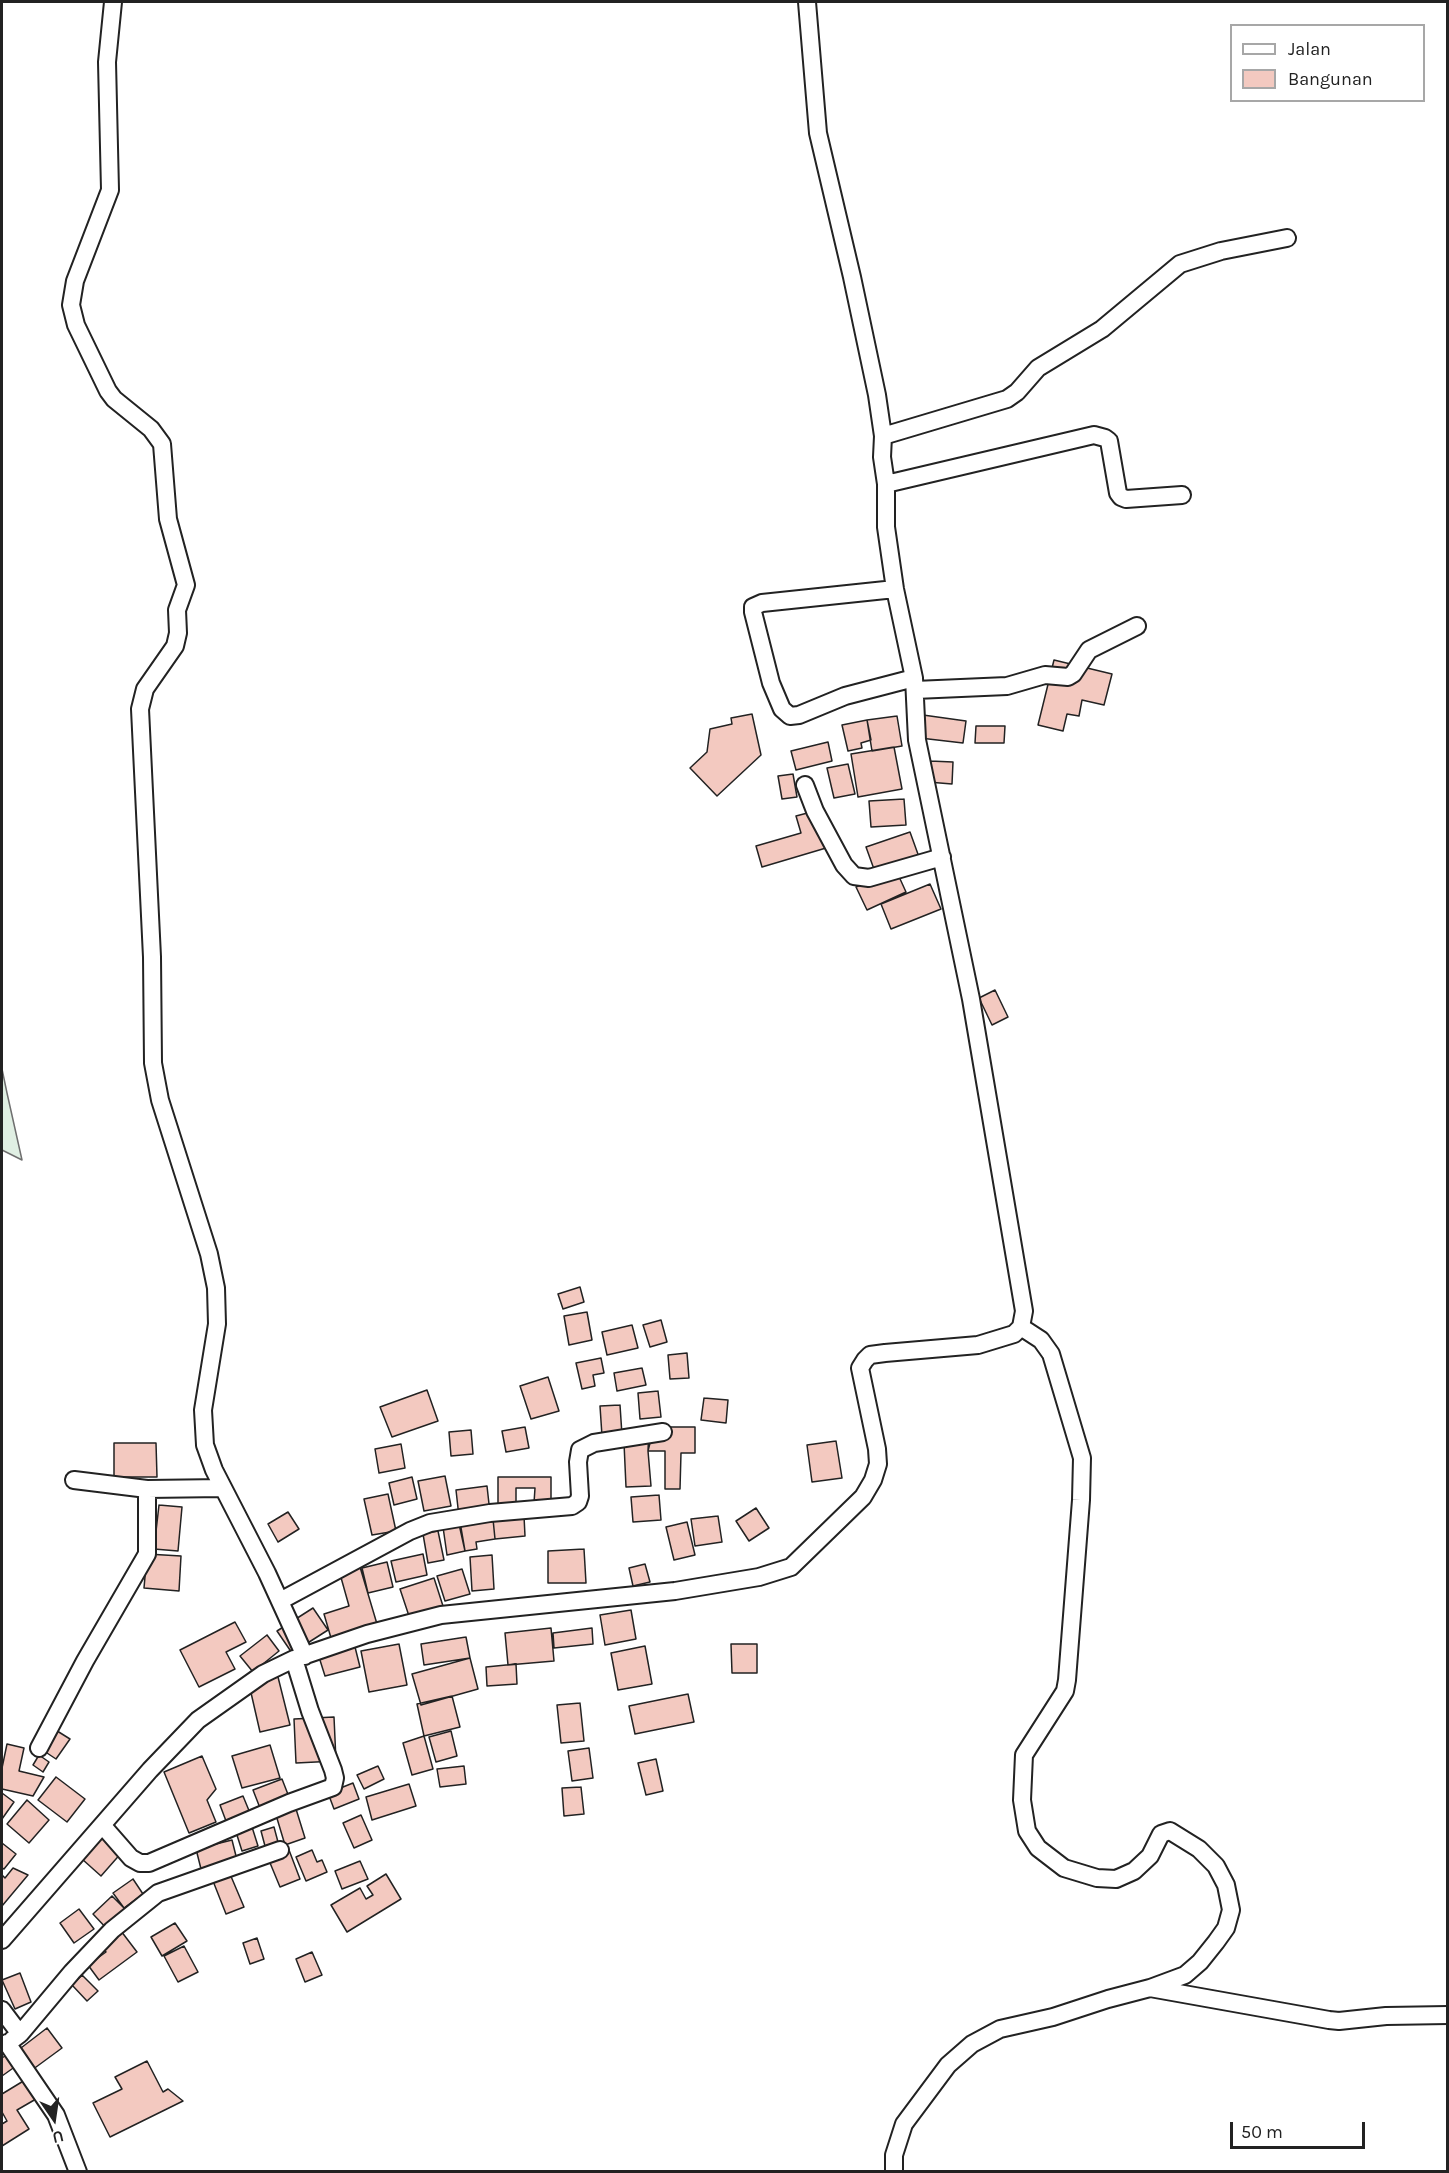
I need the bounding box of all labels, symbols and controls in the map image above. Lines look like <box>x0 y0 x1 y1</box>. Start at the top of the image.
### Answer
legend <box>1230 24 1425 102</box>
text: Jalan <box>1288 38 1331 60</box>
text: Bangunan <box>1288 68 1373 90</box>
north arrow <box>24 2089 84 2149</box>
scale bar <box>1233 2110 1368 2148</box>
text: 50 m <box>1241 2121 1283 2143</box>
text: U <box>51 2127 66 2148</box>

